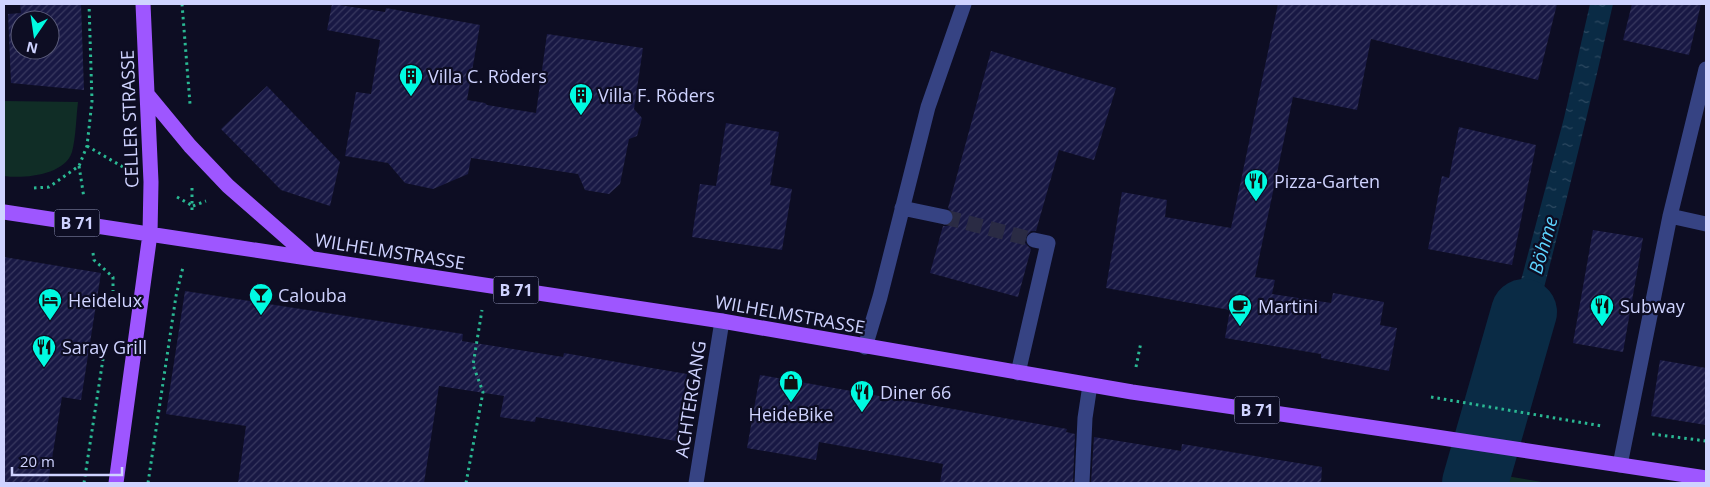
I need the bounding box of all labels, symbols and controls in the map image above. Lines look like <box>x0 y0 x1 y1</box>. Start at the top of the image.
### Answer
north arrow <box>10 10 60 60</box>
text: N <box>24 38 40 59</box>
street label: CELLER STRASSE <box>115 50 143 188</box>
building icon: Villa C. Röders <box>398 63 424 97</box>
place label: Villa C. Röders <box>428 64 547 88</box>
building icon: Villa F. Röders <box>568 82 594 116</box>
place label: Villa F. Röders <box>598 83 715 107</box>
restaurant icon: Pizza-Garten <box>1243 168 1269 202</box>
place label: Pizza-Garten <box>1274 169 1380 193</box>
road number: B 71 <box>54 210 100 237</box>
water label: Böhme <box>1522 213 1564 277</box>
street label: WILHELMSTRASSE <box>313 227 467 275</box>
road number: B 71 <box>494 276 538 304</box>
bar icon: Calouba <box>248 282 274 316</box>
place label: Calouba <box>278 283 347 307</box>
hotel icon: Heidelux <box>37 287 63 321</box>
place label: Heidelux <box>68 288 143 312</box>
street label: WILHELMSTRASSE <box>713 289 867 339</box>
cafe icon: Martini <box>1227 293 1253 327</box>
restaurant icon: Subway <box>1589 293 1615 327</box>
place label: Martini <box>1258 294 1318 318</box>
place label: Subway <box>1620 294 1686 318</box>
restaurant icon: Saray Grill <box>31 334 57 368</box>
place label: Saray Grill <box>62 335 147 359</box>
street label: ACHTERGANG <box>669 339 711 459</box>
shop icon: HeideBike <box>778 369 804 403</box>
restaurant icon: Diner 66 <box>849 379 875 413</box>
place label: Diner 66 <box>880 380 951 404</box>
road number: B 71 <box>1234 396 1280 424</box>
place label: HeideBike <box>749 402 833 426</box>
scale bar <box>12 444 122 476</box>
text: 20 m <box>20 451 55 471</box>

